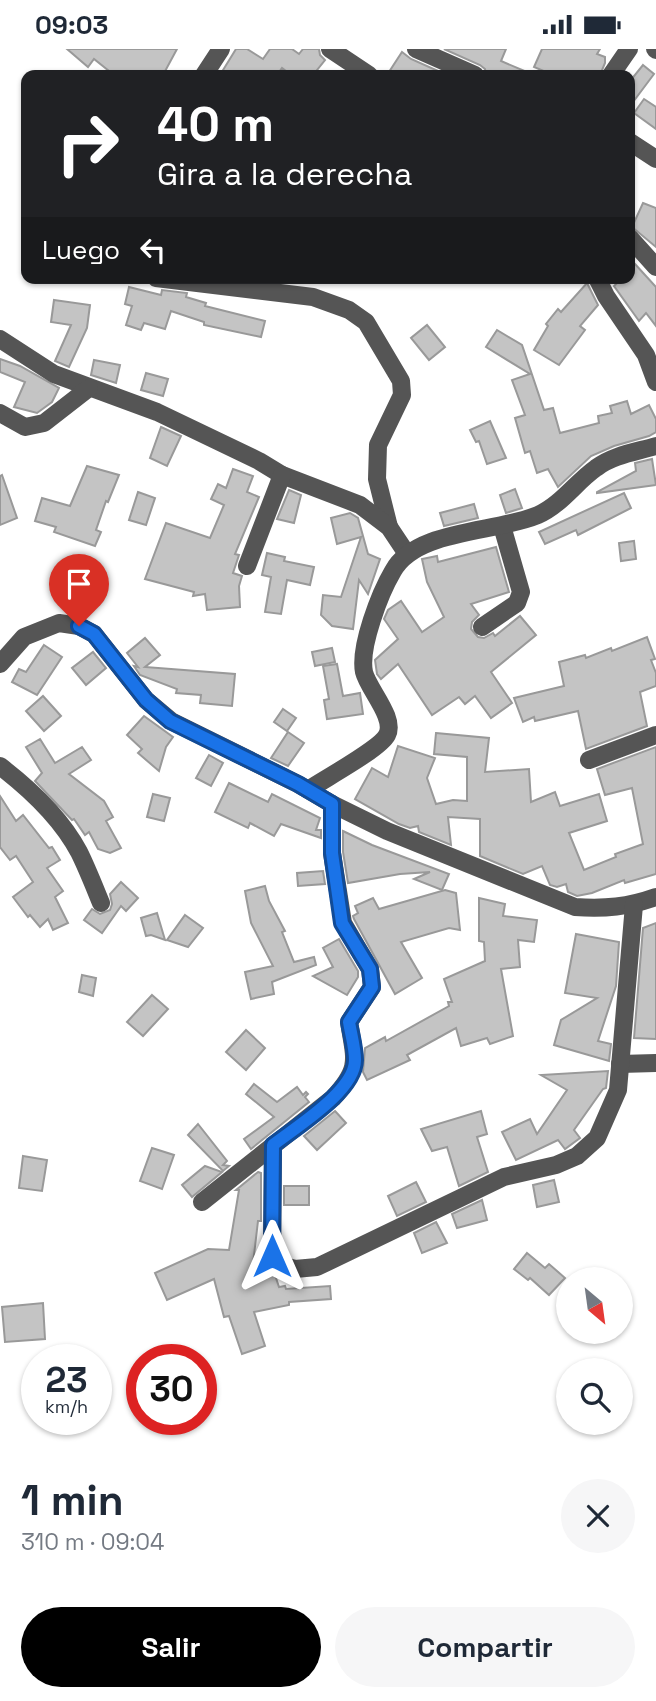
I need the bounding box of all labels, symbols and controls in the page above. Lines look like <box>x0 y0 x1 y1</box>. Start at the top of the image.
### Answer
text: 09:03 <box>35 8 108 42</box>
text: 40 m <box>157 93 274 155</box>
icon: right <box>42 98 133 189</box>
text: Gira a la derecha <box>157 154 412 194</box>
icon: left <box>134 231 172 269</box>
text: Luego <box>42 233 120 267</box>
pin <box>49 554 109 626</box>
icon: arrive <box>60 565 98 603</box>
position arrow <box>235 1219 309 1293</box>
north arrow <box>556 1267 634 1344</box>
map controls <box>556 1267 633 1435</box>
speed limit sign: 30 <box>126 1344 217 1435</box>
text: 23 <box>45 1358 88 1402</box>
button: search <box>556 1358 633 1435</box>
text: km/h <box>45 1395 88 1418</box>
text: 1 min <box>21 1474 124 1527</box>
button: close <box>561 1479 635 1553</box>
text: 310 m · 09:04 <box>21 1527 165 1557</box>
button: Salir <box>21 1607 321 1687</box>
button: Compartir <box>335 1607 635 1687</box>

